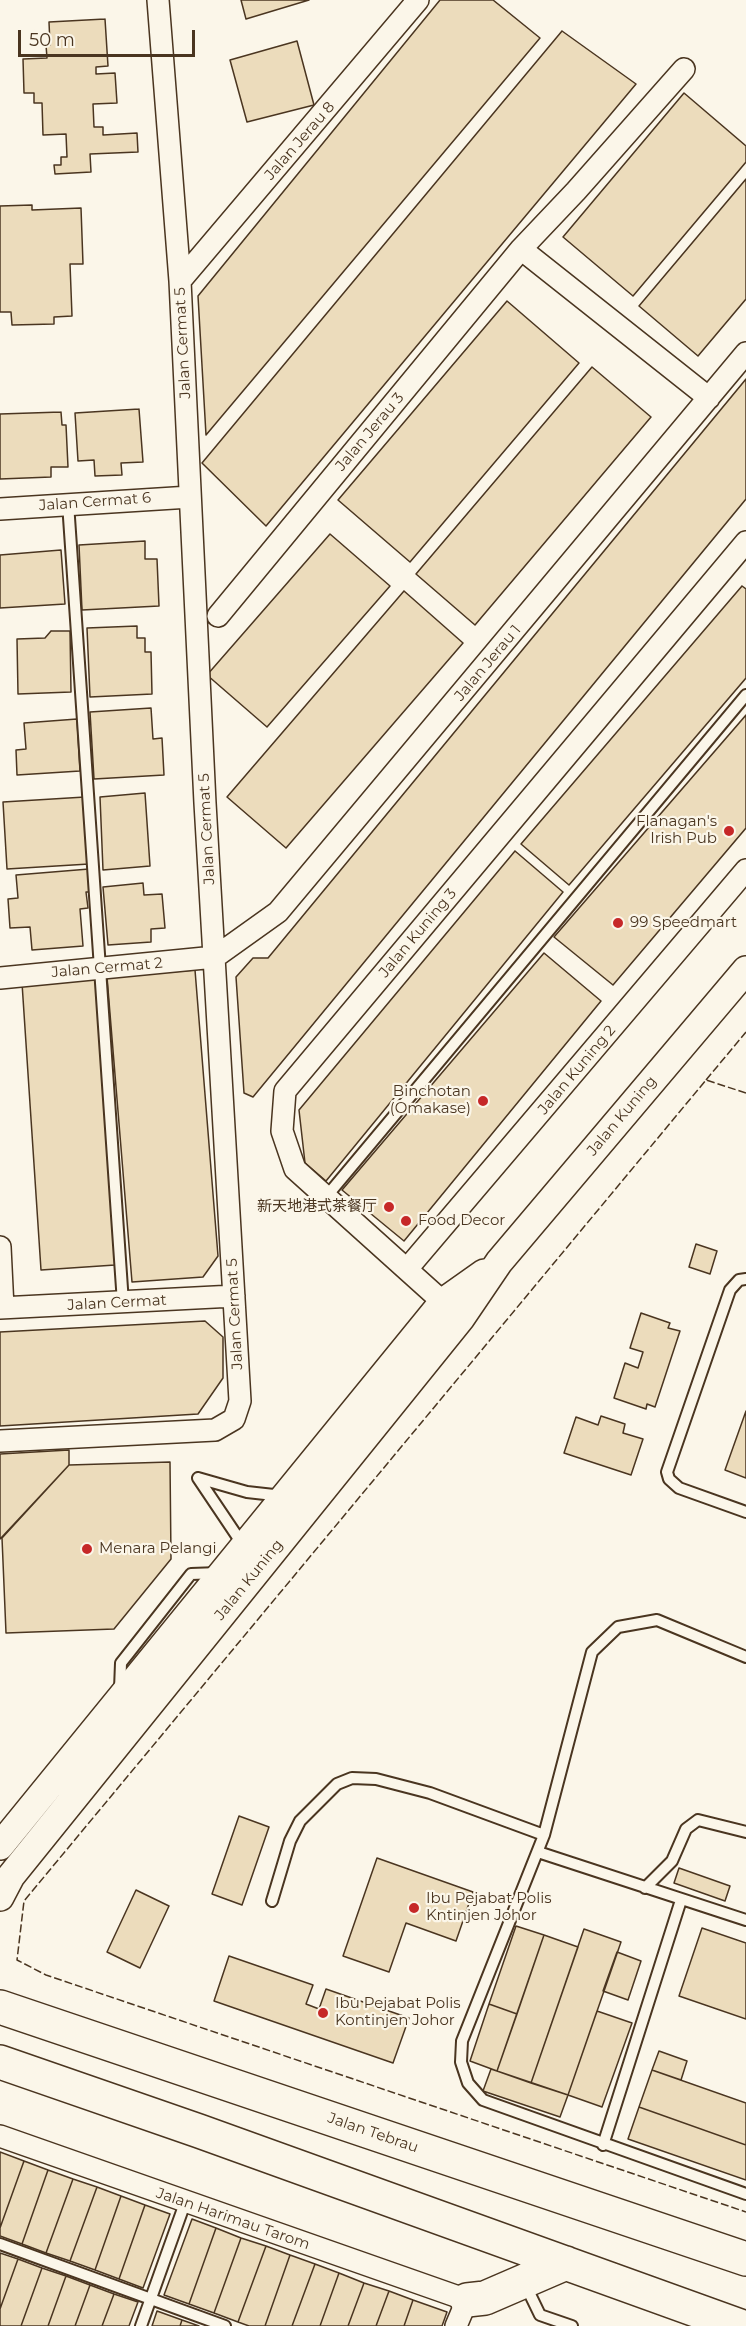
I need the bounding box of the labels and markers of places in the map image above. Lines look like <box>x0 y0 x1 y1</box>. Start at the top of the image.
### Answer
place label: Flanagan's Irish Pub <box>636 813 717 848</box>
marker: Flanagan's Irish Pub <box>722 824 736 838</box>
place label: 99 Speedmart <box>630 914 737 932</box>
marker: 99 Speedmart <box>611 916 625 930</box>
place label: Binchotan (Omakase) <box>390 1083 471 1118</box>
marker: Binchotan (Omakase) <box>476 1094 490 1108</box>
place label: 新天地港式茶餐厅 <box>257 1198 377 1216</box>
marker: 新天地港式茶餐厅 <box>382 1200 396 1214</box>
place label: Food Decor <box>418 1212 505 1230</box>
marker: Food Decor <box>399 1214 413 1228</box>
place label: Menara Pelangi <box>99 1540 217 1558</box>
marker: Menara Pelangi <box>80 1542 94 1556</box>
place label: Ibu Pejabat Polis Kntinjen Johor <box>426 1890 552 1925</box>
marker: Ibu Pejabat Polis Kntinjen Johor <box>407 1901 421 1915</box>
place label: Ibu Pejabat Polis Kontinjen Johor <box>335 1995 461 2030</box>
marker: Ibu Pejabat Polis Kontinjen Johor <box>316 2006 330 2020</box>

